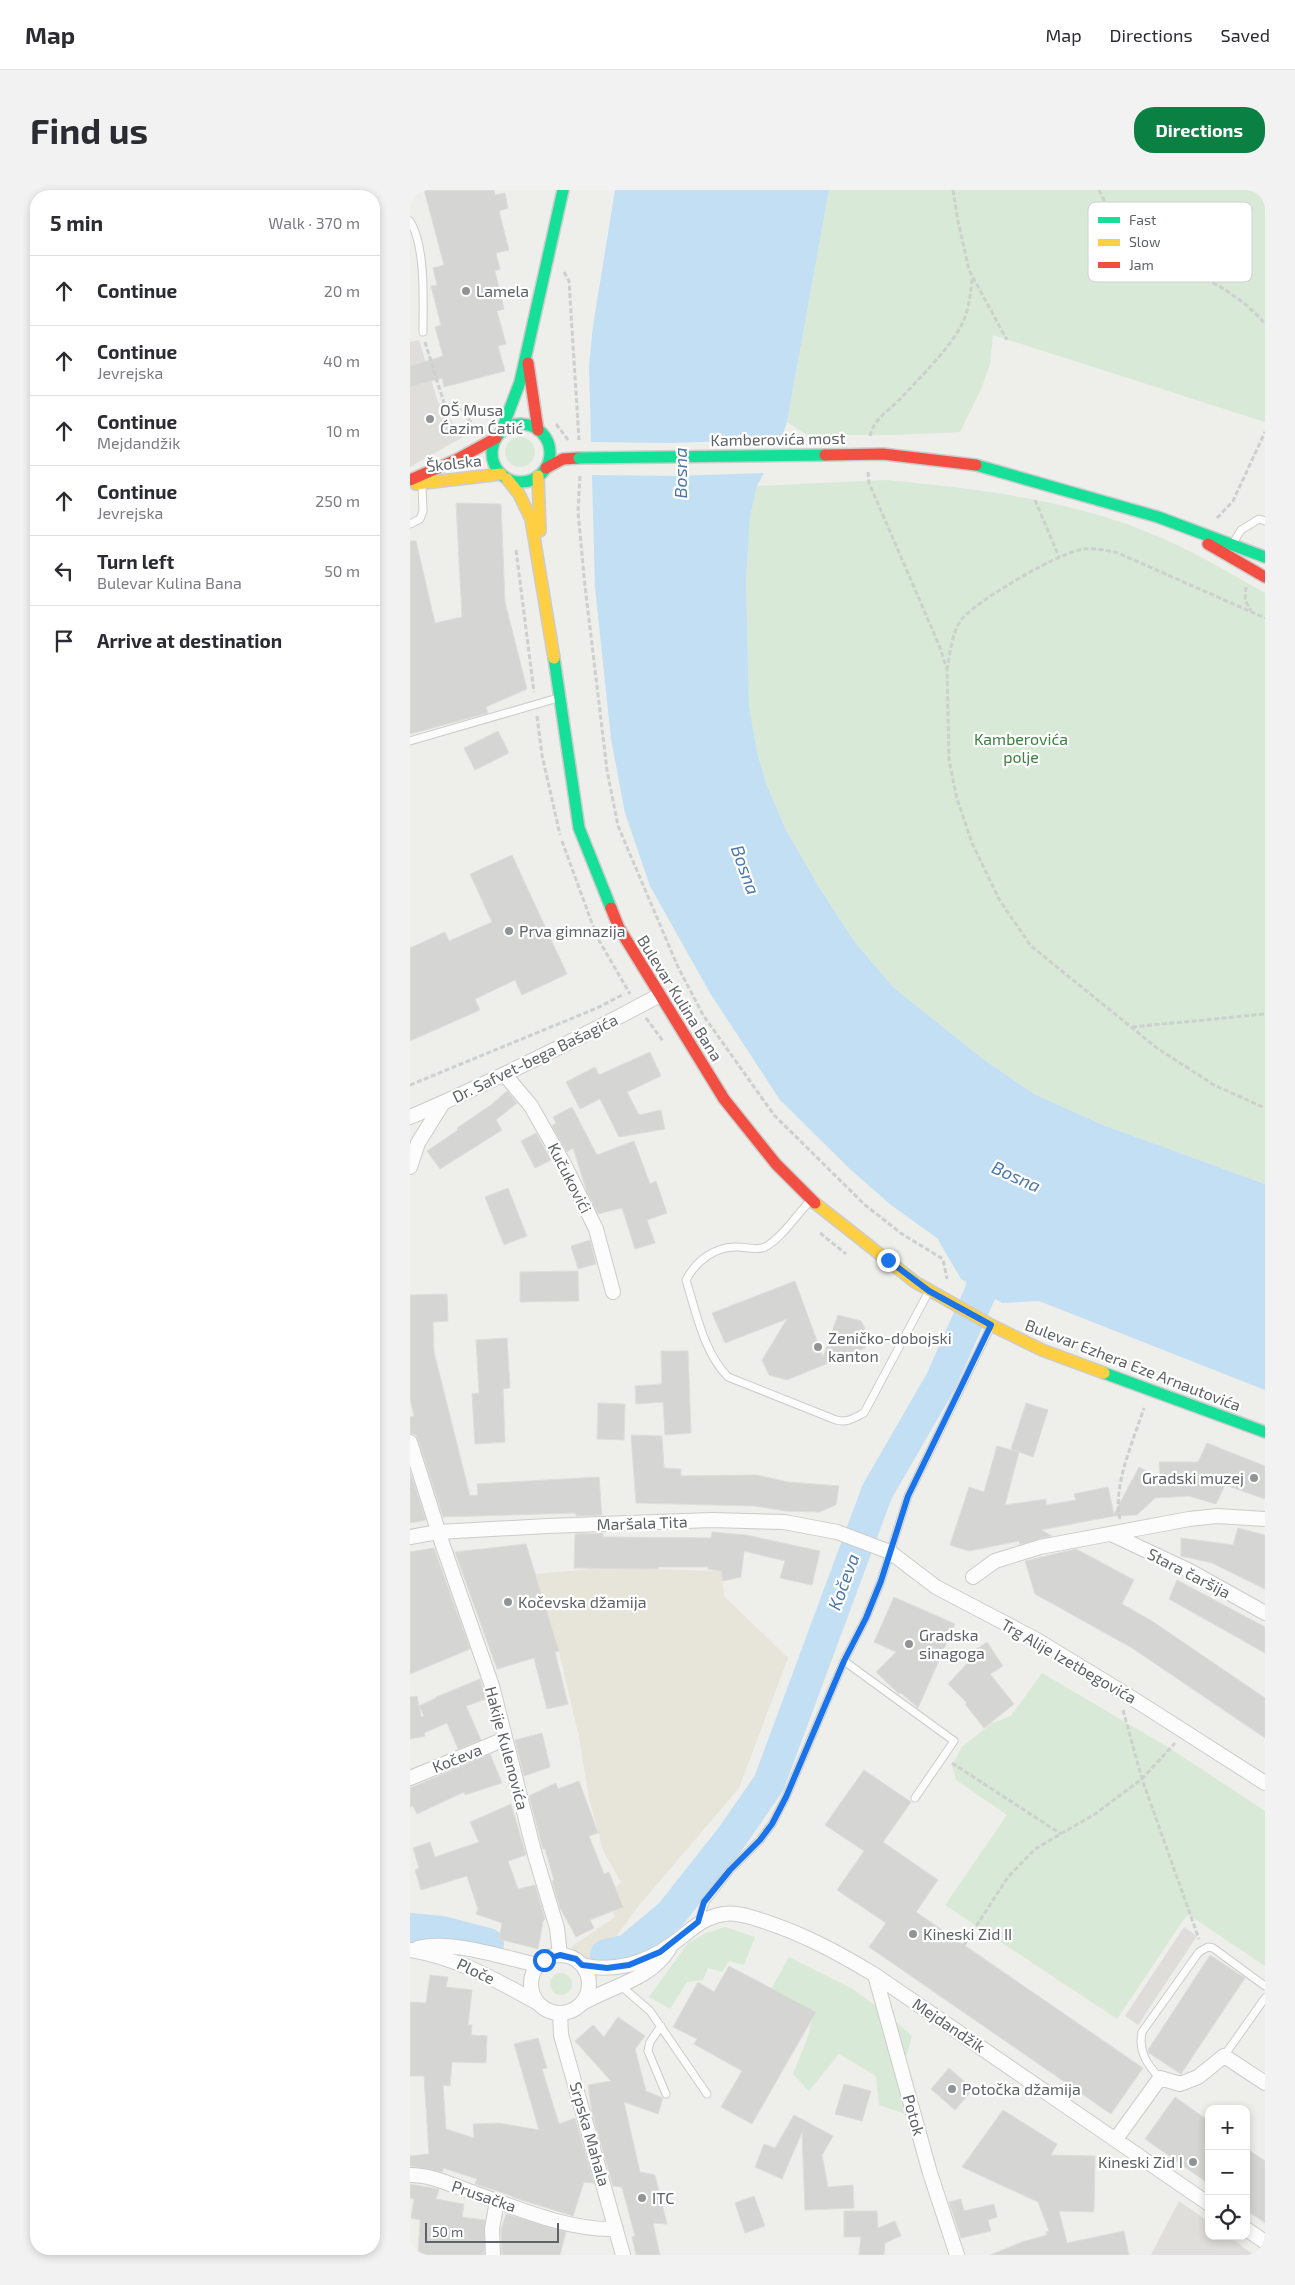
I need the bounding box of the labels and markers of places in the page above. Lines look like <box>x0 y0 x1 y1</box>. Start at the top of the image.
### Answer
place label: Lamela <box>476 281 529 300</box>
marker: Lamela <box>460 285 472 297</box>
place label: OŠ Musa Ćazim Ćatić <box>440 400 524 437</box>
marker: OŠ Musa Ćazim Ćatić <box>424 413 436 425</box>
place label: Prva gimnazija <box>519 921 626 941</box>
marker: Prva gimnazija <box>503 925 515 937</box>
place label: Zeničko-dobojski kanton <box>828 1328 952 1365</box>
marker: Zeničko-dobojski kanton <box>812 1341 824 1353</box>
place label: Gradski muzej <box>1142 1468 1244 1488</box>
marker: Gradski muzej <box>1248 1472 1260 1484</box>
place label: Kočevska džamija <box>518 1592 647 1612</box>
marker: Kočevska džamija <box>502 1596 514 1608</box>
place label: Gradska sinagoga <box>919 1625 985 1662</box>
marker: Gradska sinagoga <box>903 1638 915 1650</box>
place label: Kineski Zid II <box>923 1924 1012 1943</box>
marker: Kineski Zid II <box>907 1928 919 1940</box>
place label: Potočka džamija <box>962 2079 1081 2099</box>
marker: Potočka džamija <box>946 2083 958 2095</box>
place label: Kineski Zid I <box>1098 2152 1183 2171</box>
marker: Kineski Zid I <box>1187 2156 1199 2168</box>
place label: ITC <box>652 2188 674 2207</box>
marker: ITC <box>636 2192 648 2204</box>

